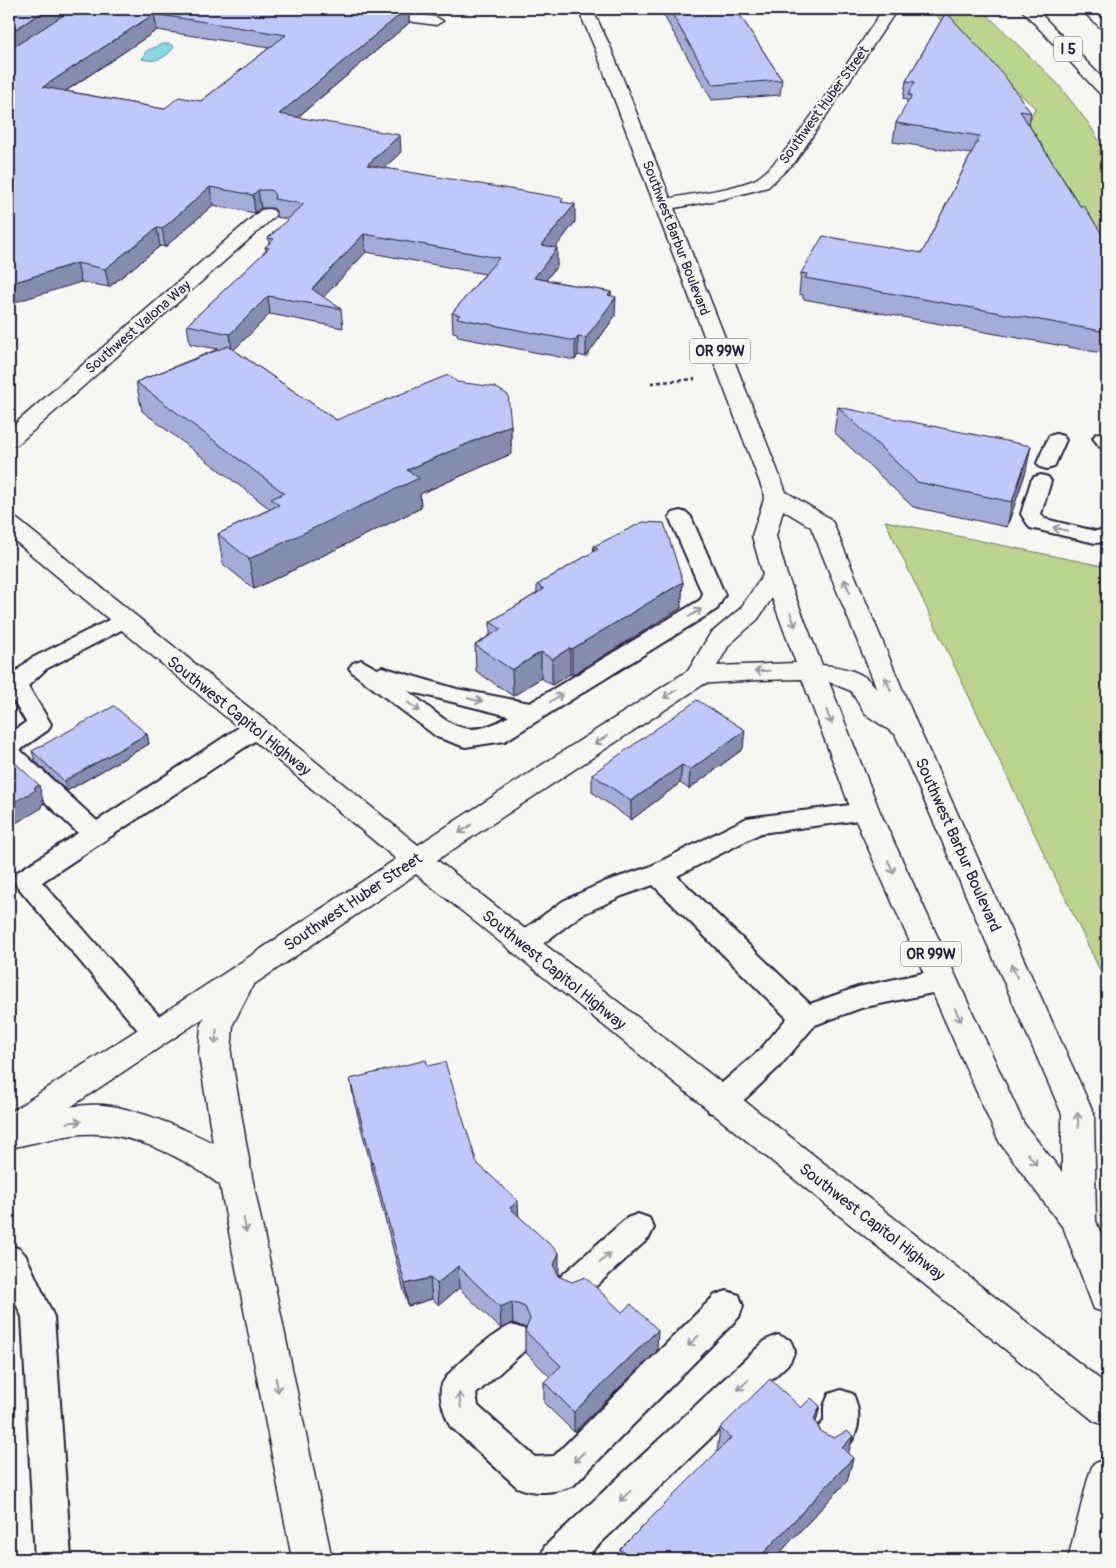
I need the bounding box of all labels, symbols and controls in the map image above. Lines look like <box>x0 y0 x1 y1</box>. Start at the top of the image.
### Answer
road number: I 5 <box>1054 36 1082 62</box>
street label: Southwest Huber Street <box>775 42 873 167</box>
street label: Southwest Barbur Boulevard <box>639 158 713 318</box>
street label: Southwest Valona Way <box>82 277 194 377</box>
road number: OR 99W <box>690 338 750 364</box>
one-way arrow <box>1052 524 1068 533</box>
one-way arrow <box>842 579 852 594</box>
one-way arrow <box>687 607 701 617</box>
one-way arrow <box>789 612 798 628</box>
street label: Southwest Capitol Highway <box>163 652 315 780</box>
one-way arrow <box>755 666 771 676</box>
one-way arrow <box>882 676 891 691</box>
one-way arrow <box>663 689 677 699</box>
one-way arrow <box>549 692 563 702</box>
one-way arrow <box>466 696 482 705</box>
one-way arrow <box>407 702 420 713</box>
one-way arrow <box>825 708 834 724</box>
one-way arrow <box>594 734 608 745</box>
street label: Southwest Barbur Boulevard <box>911 755 1005 935</box>
one-way arrow <box>458 823 472 834</box>
street label: Southwest Huber Street <box>280 848 426 956</box>
one-way arrow <box>887 859 896 874</box>
street label: Southwest Capitol Highway <box>478 906 630 1034</box>
road number: OR 99W <box>901 942 961 966</box>
one-way arrow <box>1009 964 1019 979</box>
one-way arrow <box>954 1007 964 1022</box>
one-way arrow <box>212 1029 221 1045</box>
one-way arrow <box>1073 1112 1082 1128</box>
one-way arrow <box>65 1117 81 1127</box>
one-way arrow <box>1027 1152 1037 1166</box>
street label: Southwest Capitol Highway <box>795 1159 949 1285</box>
one-way arrow <box>241 1217 250 1233</box>
one-way arrow <box>598 1252 611 1263</box>
one-way arrow <box>687 1334 699 1347</box>
one-way arrow <box>273 1376 282 1392</box>
one-way arrow <box>737 1379 749 1391</box>
one-way arrow <box>455 1392 465 1408</box>
one-way arrow <box>573 1450 585 1463</box>
one-way arrow <box>618 1490 631 1502</box>

